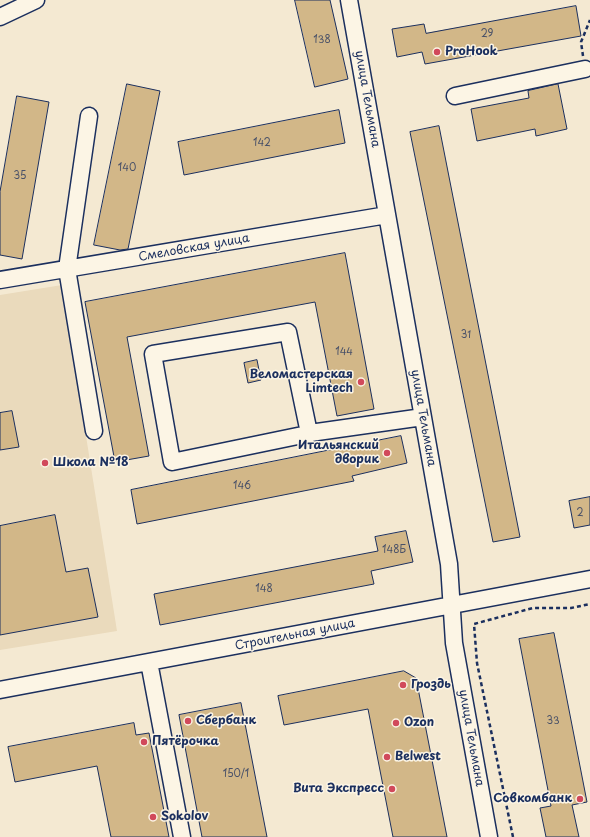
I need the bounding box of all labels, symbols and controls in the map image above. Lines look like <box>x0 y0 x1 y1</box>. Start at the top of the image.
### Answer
house number: 29 <box>481 28 493 40</box>
house number: 138 <box>313 34 331 46</box>
place label: ProHook <box>445 45 498 59</box>
marker: ProHook <box>432 47 442 57</box>
street label: улица Тельмана <box>351 49 383 149</box>
house number: 142 <box>253 137 271 149</box>
house number: 140 <box>118 162 136 174</box>
house number: 35 <box>14 170 26 182</box>
street label: Смеловская улица <box>138 231 250 265</box>
house number: 31 <box>461 329 471 341</box>
house number: 144 <box>335 346 353 358</box>
place label: Веломастерская Limtech <box>249 368 353 396</box>
street label: улица Тельмана <box>407 368 439 468</box>
marker: Веломастерская Limtech <box>356 377 366 387</box>
place label: Итальянский дворик <box>298 439 379 467</box>
marker: Итальянский дворик <box>382 448 392 458</box>
place label: Школа №18 <box>53 456 129 470</box>
marker: Школа №18 <box>40 458 50 468</box>
house number: 146 <box>233 480 251 492</box>
house number: 2 <box>576 507 584 519</box>
house number: 148Б <box>382 544 406 556</box>
house number: 148 <box>255 583 273 595</box>
street label: Строительная улица <box>234 616 356 654</box>
place label: Гроздь <box>411 678 451 692</box>
marker: Гроздь <box>398 680 408 690</box>
street label: улица Тельмана <box>455 688 487 788</box>
place label: Сбербанк <box>196 714 256 728</box>
house number: 33 <box>546 715 560 727</box>
marker: Сбербанк <box>183 716 193 726</box>
place label: Ozon <box>404 716 434 730</box>
marker: Ozon <box>391 718 401 728</box>
place label: Пятёрочка <box>152 735 219 749</box>
marker: Пятёрочка <box>139 737 149 747</box>
place label: Belwest <box>395 750 441 764</box>
marker: Belwest <box>382 752 392 762</box>
house number: 150/1 <box>223 768 249 780</box>
place label: Вита Экспресс <box>293 782 384 796</box>
marker: Вита Экспресс <box>387 784 397 794</box>
place label: Совкомбанк <box>493 792 572 806</box>
marker: Совкомбанк <box>575 794 585 804</box>
place label: Sokolov <box>161 810 208 824</box>
marker: Sokolov <box>148 812 158 822</box>

